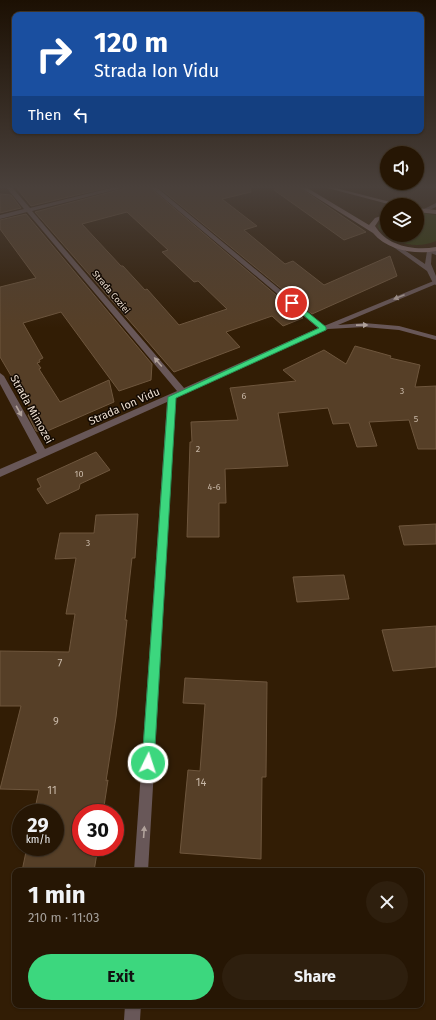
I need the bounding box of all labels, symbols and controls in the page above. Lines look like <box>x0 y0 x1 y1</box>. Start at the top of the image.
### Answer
text: 120 m <box>94 26 168 59</box>
icon: right <box>28 28 80 80</box>
text: Strada Ion Vidu <box>94 60 219 82</box>
icon: left <box>70 104 92 126</box>
text: Then <box>28 106 62 124</box>
map controls <box>380 146 424 242</box>
button: sound <box>380 146 424 190</box>
button: layers <box>380 198 424 242</box>
street label: Strada Coziei <box>90 269 132 315</box>
pin <box>275 286 309 320</box>
icon: arrive <box>281 292 303 314</box>
one-way arrow <box>393 294 405 300</box>
one-way arrow <box>356 322 369 328</box>
one-way arrow <box>154 357 163 367</box>
street label: Strada Mimozei <box>7 373 56 446</box>
street label: Strada Ion Vidu <box>87 385 162 428</box>
house number: 3 <box>400 386 404 396</box>
house number: 6 <box>242 391 247 401</box>
one-way arrow <box>15 405 22 416</box>
house number: 5 <box>414 414 419 424</box>
house number: 2 <box>196 444 200 454</box>
house number: 10 <box>75 469 83 479</box>
house number: 4-6 <box>207 482 221 492</box>
house number: 3 <box>86 538 90 548</box>
house number: 7 <box>58 657 63 670</box>
house number: 9 <box>53 715 59 728</box>
position arrow <box>127 742 169 784</box>
house number: 14 <box>196 776 206 789</box>
house number: 11 <box>47 784 57 797</box>
speed limit sign: 30 <box>72 804 124 856</box>
text: 29 <box>27 813 49 837</box>
one-way arrow <box>141 825 147 838</box>
text: km/h <box>26 834 50 846</box>
text: 1 min <box>28 881 86 909</box>
button: close <box>366 881 408 923</box>
text: 210 m · 11:03 <box>28 910 99 925</box>
button: Exit <box>28 954 214 1000</box>
button: Share <box>222 954 408 1000</box>

